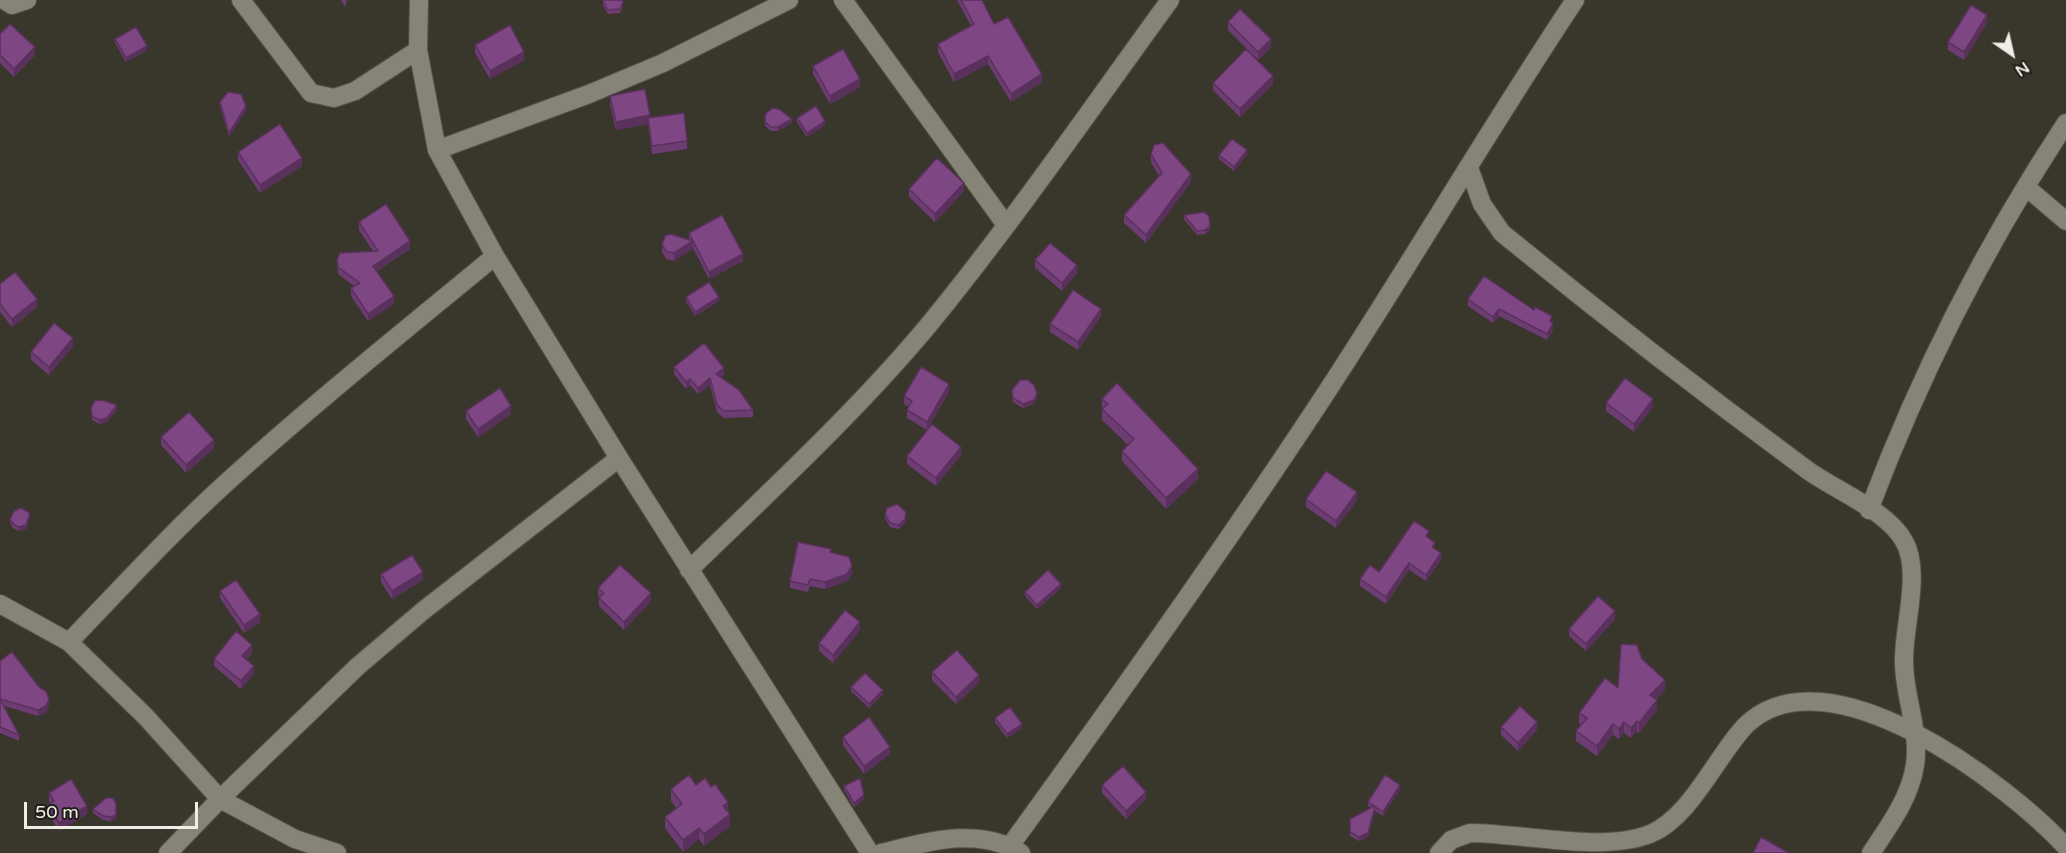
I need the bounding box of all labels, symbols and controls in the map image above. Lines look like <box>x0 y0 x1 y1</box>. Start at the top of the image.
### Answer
north arrow <box>1982 24 2042 84</box>
text: N <box>2011 57 2033 81</box>
scale bar <box>27 790 201 828</box>
text: 50 m <box>35 801 79 823</box>

